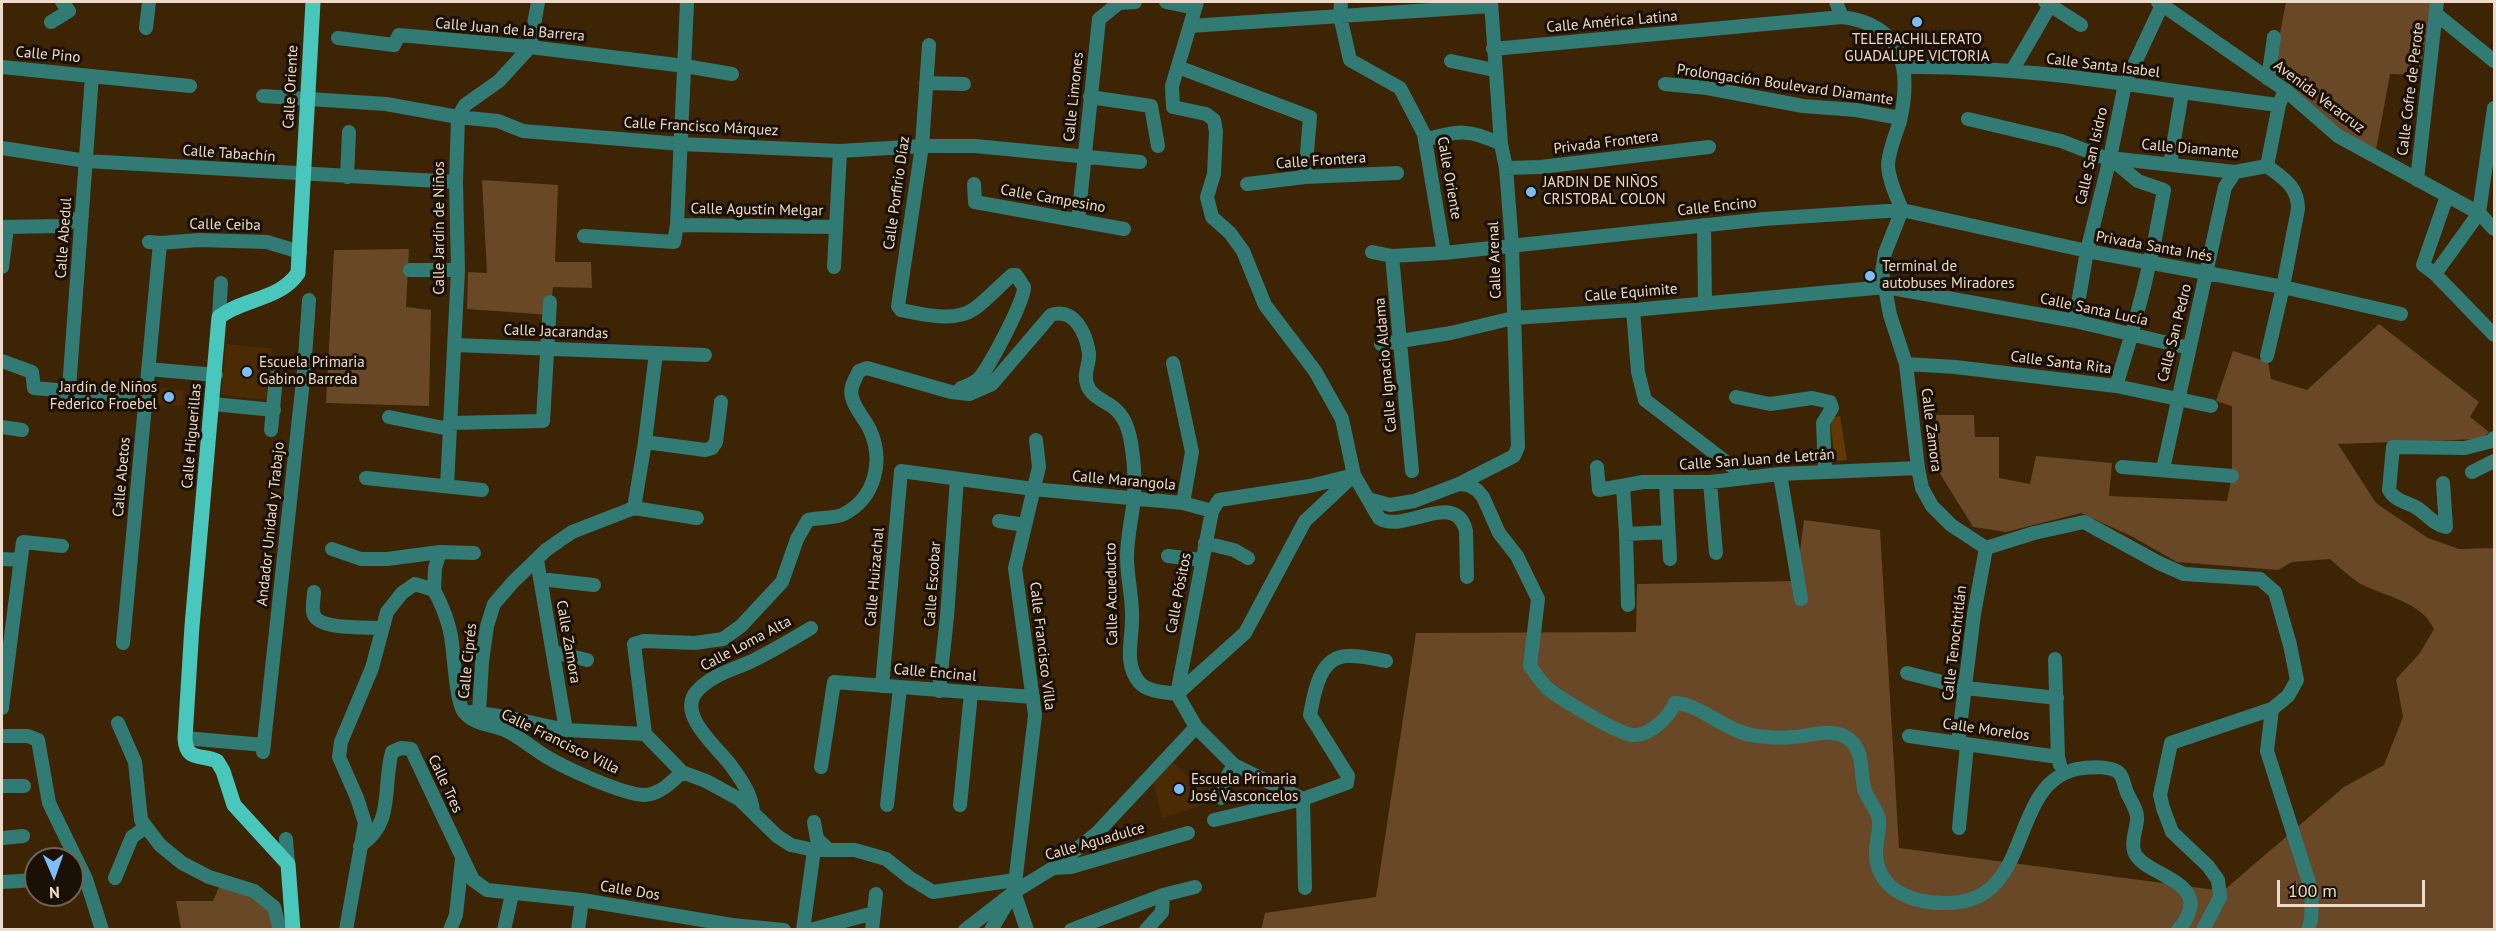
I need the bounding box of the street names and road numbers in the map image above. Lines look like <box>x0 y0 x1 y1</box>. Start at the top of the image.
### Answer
street label: Calle América Latina <box>1546 7 1678 37</box>
street label: Calle Juan de la Barrera <box>434 14 586 46</box>
street label: Calle Cofre de Perote <box>2394 21 2428 157</box>
street label: Calle Pino <box>15 43 81 67</box>
street label: Calle Oriente <box>280 45 302 129</box>
street label: Calle Santa Isabel <box>2045 50 2161 82</box>
street label: Calle Limones <box>1060 51 1088 143</box>
street label: Avenida Veracruz <box>2270 57 2368 137</box>
street label: Prolongación Boulevard Diamante <box>1676 61 1894 109</box>
street label: Calle San Isidro <box>2072 105 2112 207</box>
street label: Calle Francisco Márquez <box>623 114 779 140</box>
street label: Privada Frontera <box>1553 128 1659 158</box>
street label: Calle Porfirio Díaz <box>880 135 914 251</box>
street label: Calle Oriente <box>1433 135 1465 221</box>
street label: Calle Diamante <box>2141 136 2239 162</box>
street label: Calle Tabachín <box>182 142 276 166</box>
street label: Calle Frontera <box>1275 149 1367 173</box>
street label: Calle Jardín de Niños <box>431 161 449 295</box>
street label: Calle Campesino <box>999 181 1107 217</box>
street label: Calle Encino <box>1677 194 1757 220</box>
street label: Calle Abedul <box>52 197 76 279</box>
street label: Calle Agustín Melgar <box>690 200 824 220</box>
street label: Calle Ceiba <box>189 215 261 235</box>
street label: Calle Arenal <box>1485 221 1505 299</box>
street label: Privada Santa Inés <box>2094 228 2214 266</box>
street label: Calle Equimite <box>1584 280 1678 306</box>
street label: Calle San Pedro <box>2154 282 2196 384</box>
street label: Calle Santa Lucía <box>2038 290 2150 330</box>
street label: Calle Ignacio Aldama <box>1371 297 1401 433</box>
street label: Calle Jacarandas <box>503 321 609 343</box>
street label: Calle Santa Rita <box>2009 348 2113 378</box>
street label: Calle Higuerillas <box>178 383 206 489</box>
street label: Calle Zamora <box>1917 387 1945 473</box>
street label: Calle Abetos <box>110 436 134 518</box>
street label: Andador Unidad y Trabajo <box>253 441 289 607</box>
street label: Calle San Juan de Letrán <box>1679 446 1835 474</box>
street label: Calle Marangola <box>1071 467 1177 495</box>
street label: Calle Huizachal <box>862 527 888 627</box>
street label: Calle Escobar <box>921 541 945 627</box>
street label: Calle Acueducto <box>1102 542 1122 646</box>
street label: Calle Pósitos <box>1162 551 1196 635</box>
street label: Calle Francisco Villa <box>1025 581 1059 711</box>
street label: Calle Tenochtitlán <box>1939 585 1971 701</box>
street label: Calle Zamora <box>552 599 584 685</box>
street label: Calle Loma Alta <box>697 612 795 676</box>
street label: Calle Ciprés <box>455 622 481 700</box>
street label: Calle Encinal <box>893 660 977 686</box>
street label: Calle Francisco Villa <box>498 706 622 778</box>
street label: Calle Morelos <box>1941 715 2031 745</box>
street label: Calle Tres <box>424 752 466 816</box>
street label: Calle Aguadulce <box>1043 819 1147 865</box>
street label: Calle Dos <box>599 877 661 905</box>

